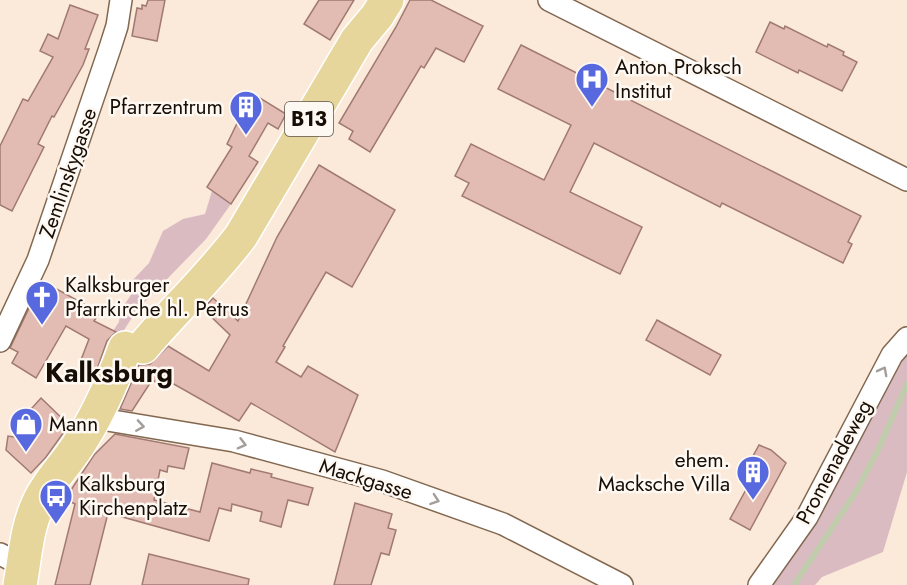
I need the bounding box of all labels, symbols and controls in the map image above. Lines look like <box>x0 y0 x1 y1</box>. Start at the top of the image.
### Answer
place label: Anton Proksch Institut <box>615 52 742 106</box>
hospital icon: Anton Proksch Institut <box>574 61 610 108</box>
building icon: Pfarrzentrum <box>228 89 264 136</box>
place label: Pfarrzentrum <box>110 92 223 122</box>
road number: B13 <box>285 102 333 136</box>
street label: Zemlinskygasse <box>32 104 104 242</box>
place label: Kalksburger Pfarrkirche hl. Petrus <box>65 270 249 324</box>
church icon: Kalksburger Pfarrkirche hl. Petrus <box>24 279 60 326</box>
district label: Kalksburg <box>45 353 173 392</box>
one-way arrow <box>876 367 887 377</box>
street label: Promenadeweg <box>789 394 879 530</box>
shop icon: Mann <box>8 406 44 453</box>
place label: Mann <box>49 409 98 439</box>
one-way arrow <box>135 419 144 431</box>
one-way arrow <box>237 436 247 449</box>
place label: ehem. Macksche Villa <box>598 445 730 499</box>
street label: Mackgasse <box>316 451 416 507</box>
building icon: ehem. Macksche Villa <box>735 454 771 501</box>
place label: Kalksburg Kirchenplatz <box>79 469 188 523</box>
bus stop icon: Kalksburg Kirchenplatz <box>38 478 74 525</box>
one-way arrow <box>429 493 440 506</box>

